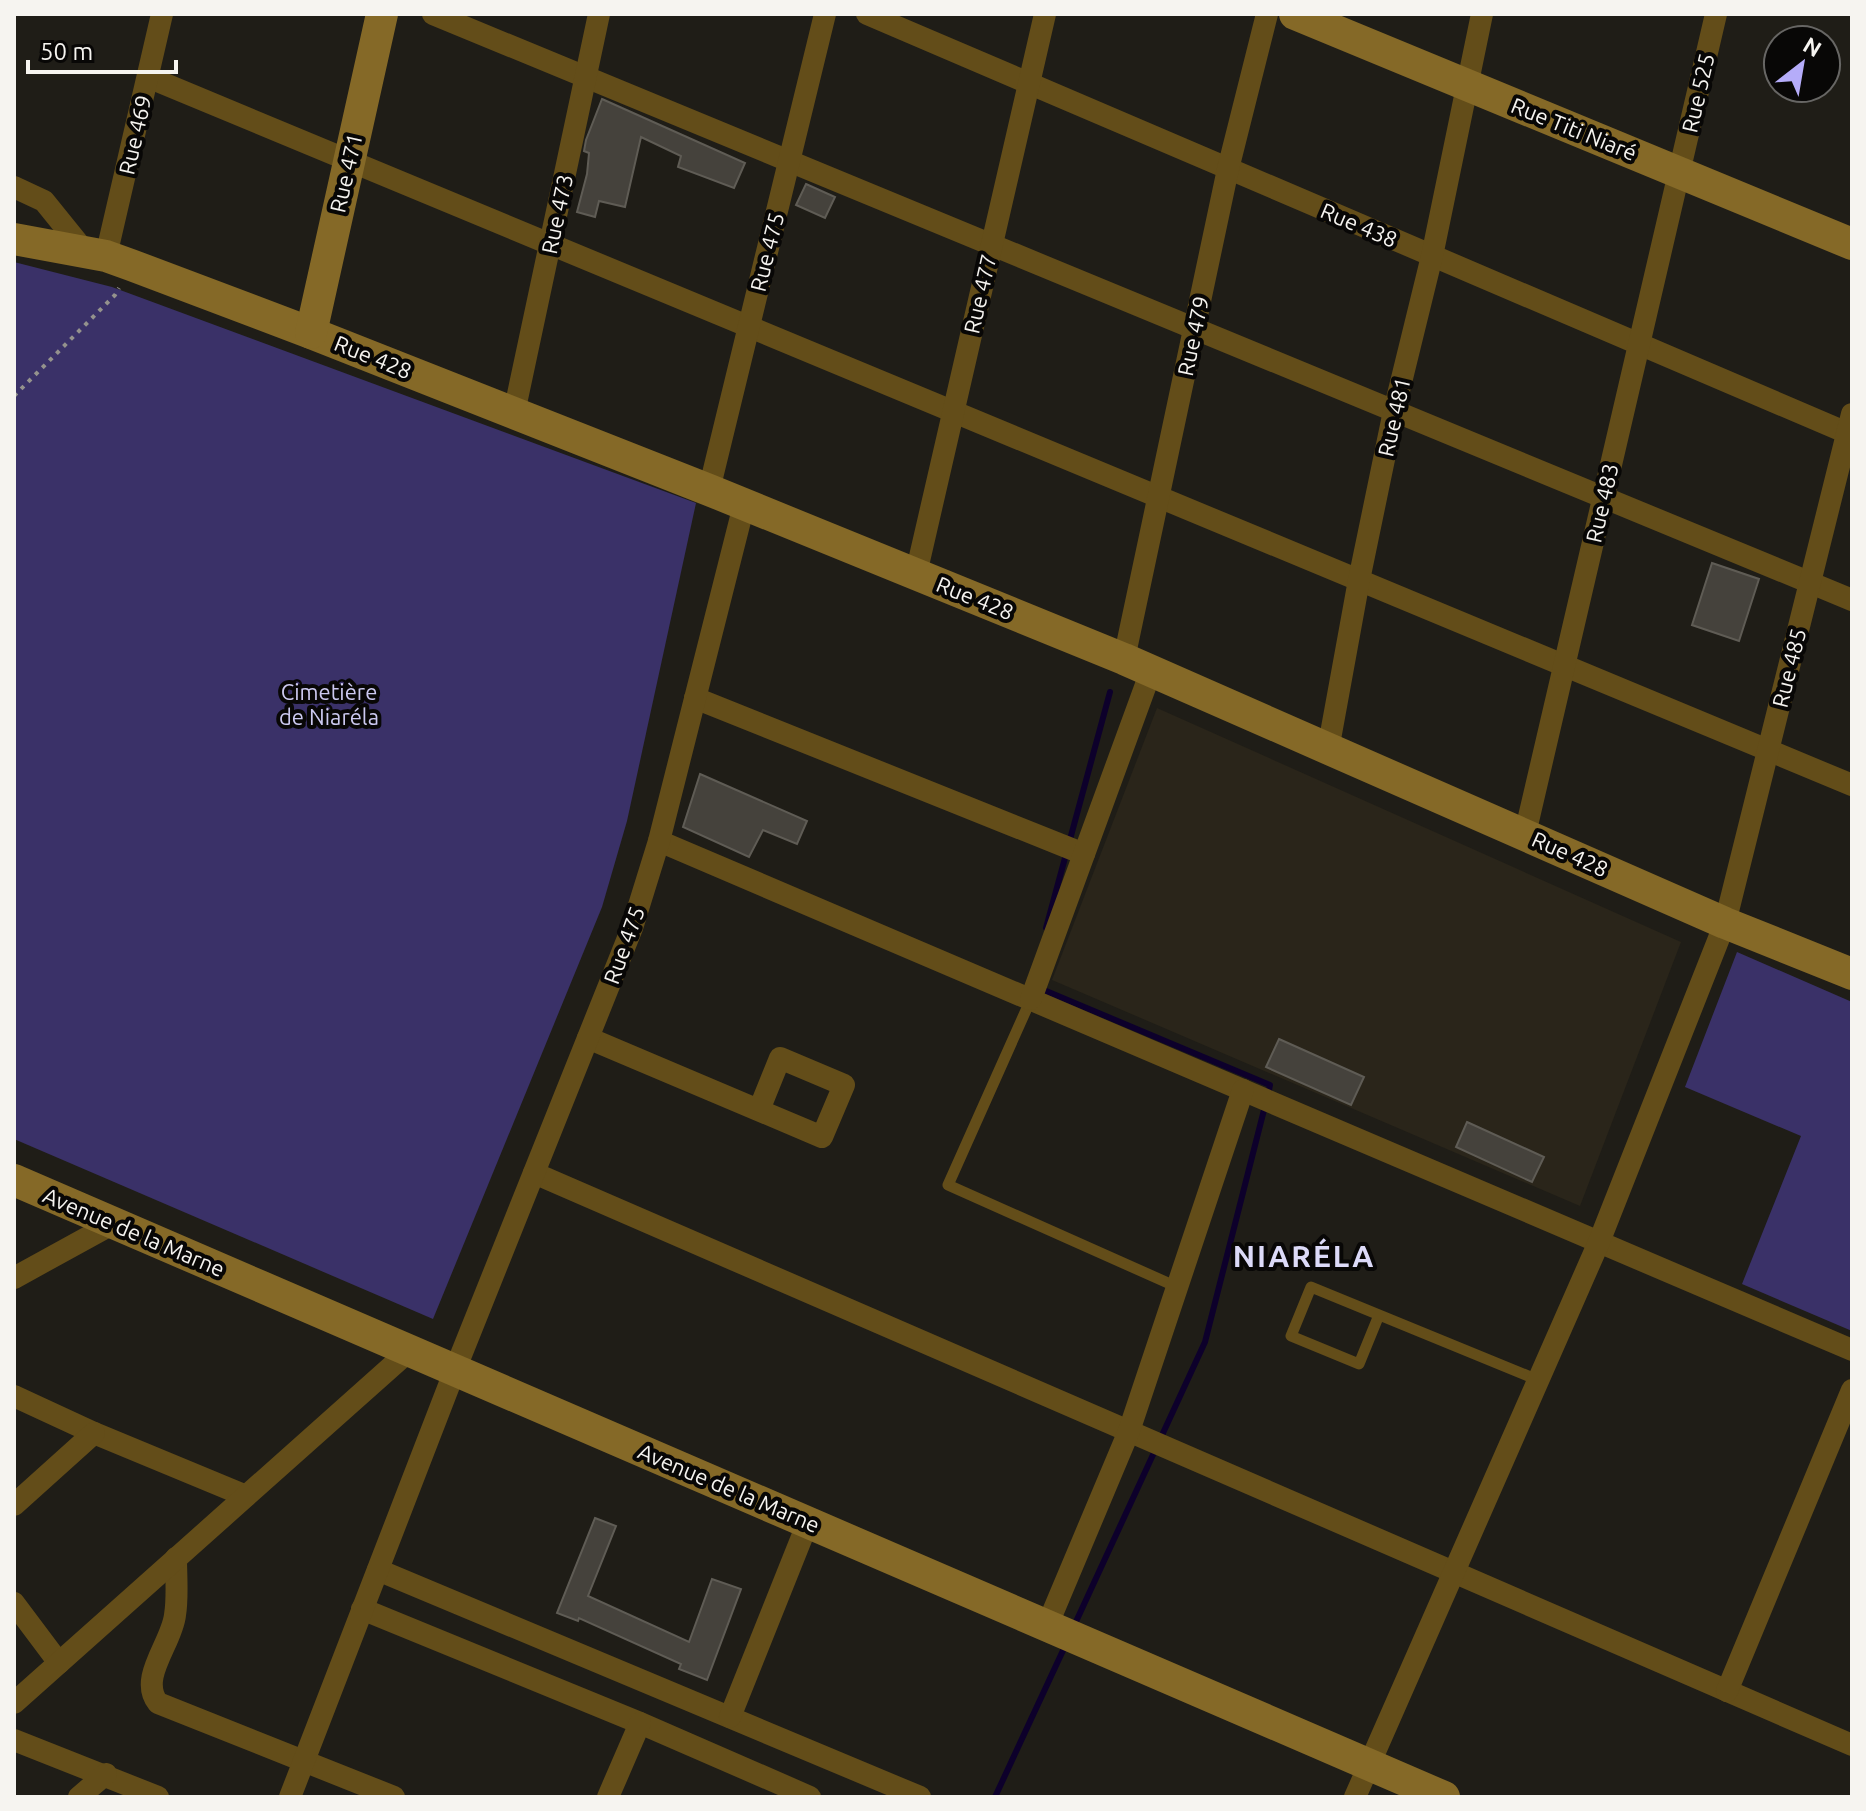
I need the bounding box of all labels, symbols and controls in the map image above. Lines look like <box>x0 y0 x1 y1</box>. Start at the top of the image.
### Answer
scale bar <box>28 24 176 74</box>
north arrow <box>1762 24 1842 104</box>
text: N <box>1799 31 1826 61</box>
text: 50 m <box>40 38 93 65</box>
street label: Rue 525 <box>1676 51 1719 135</box>
street label: Rue Titi Niaré <box>1508 92 1641 165</box>
street label: Rue 469 <box>113 93 156 177</box>
street label: Rue 471 <box>324 131 367 215</box>
street label: Rue 473 <box>536 172 577 256</box>
street label: Rue 438 <box>1317 197 1401 252</box>
street label: Rue 475 <box>745 210 788 294</box>
street label: Rue 477 <box>958 252 1001 336</box>
street label: Rue 479 <box>1172 294 1213 378</box>
street label: Rue 428 <box>331 330 415 383</box>
street label: Rue 481 <box>1372 375 1415 459</box>
street label: Rue 483 <box>1580 461 1623 545</box>
street label: Rue 428 <box>933 571 1017 624</box>
street label: Rue 485 <box>1767 626 1810 710</box>
park label: Cimetière de Niaréla <box>279 679 379 729</box>
street label: Rue 428 <box>1528 826 1612 881</box>
street label: Rue 475 <box>598 903 649 987</box>
street label: Avenue de la Marne <box>40 1182 229 1281</box>
district label: NIARÉLA <box>1233 1238 1375 1273</box>
street label: Avenue de la Marne <box>635 1438 824 1537</box>

